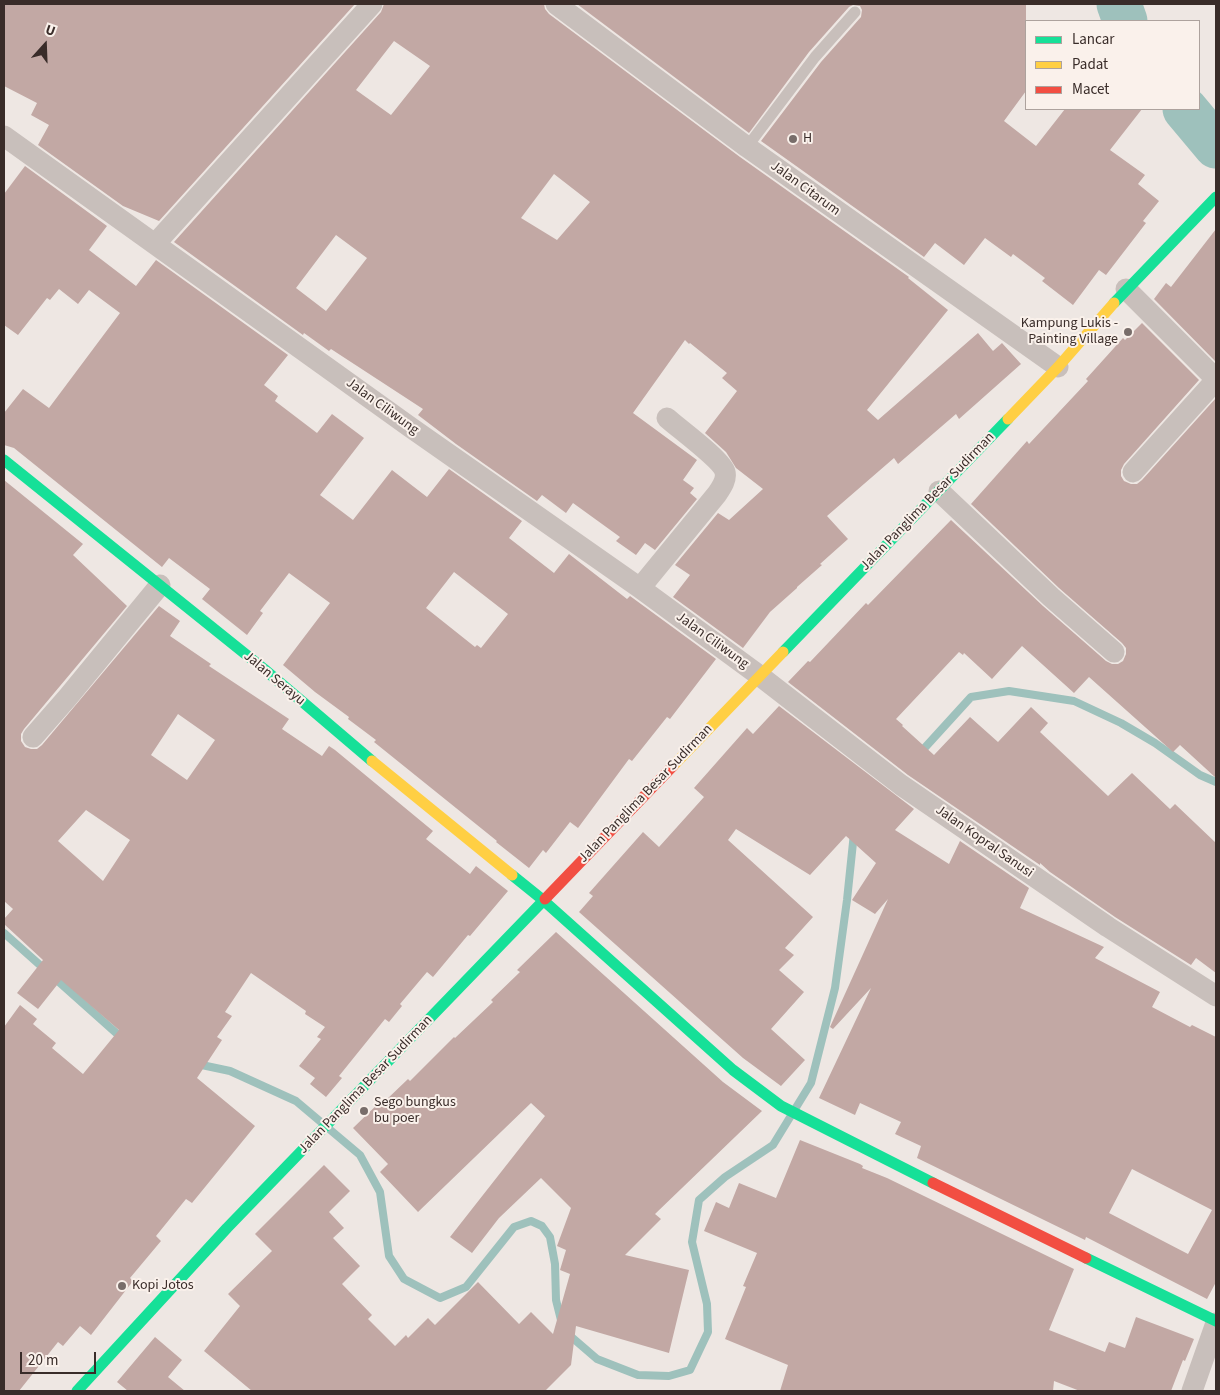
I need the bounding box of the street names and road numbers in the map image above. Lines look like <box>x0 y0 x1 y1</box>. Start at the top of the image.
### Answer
street label: Jalan Citarum <box>767 158 843 220</box>
street label: Jalan Ciliwung <box>342 375 422 439</box>
street label: Jalan Panglima Besar Sudirman <box>857 429 999 575</box>
street label: Jalan Ciliwung <box>672 609 752 673</box>
street label: Jalan Serayu <box>240 648 308 710</box>
street label: Jalan Panglima Besar Sudirman <box>575 721 717 867</box>
street label: Jalan Kopral Sanusi <box>932 802 1036 882</box>
street label: Jalan Panglima Besar Sudirman <box>295 1012 437 1158</box>

